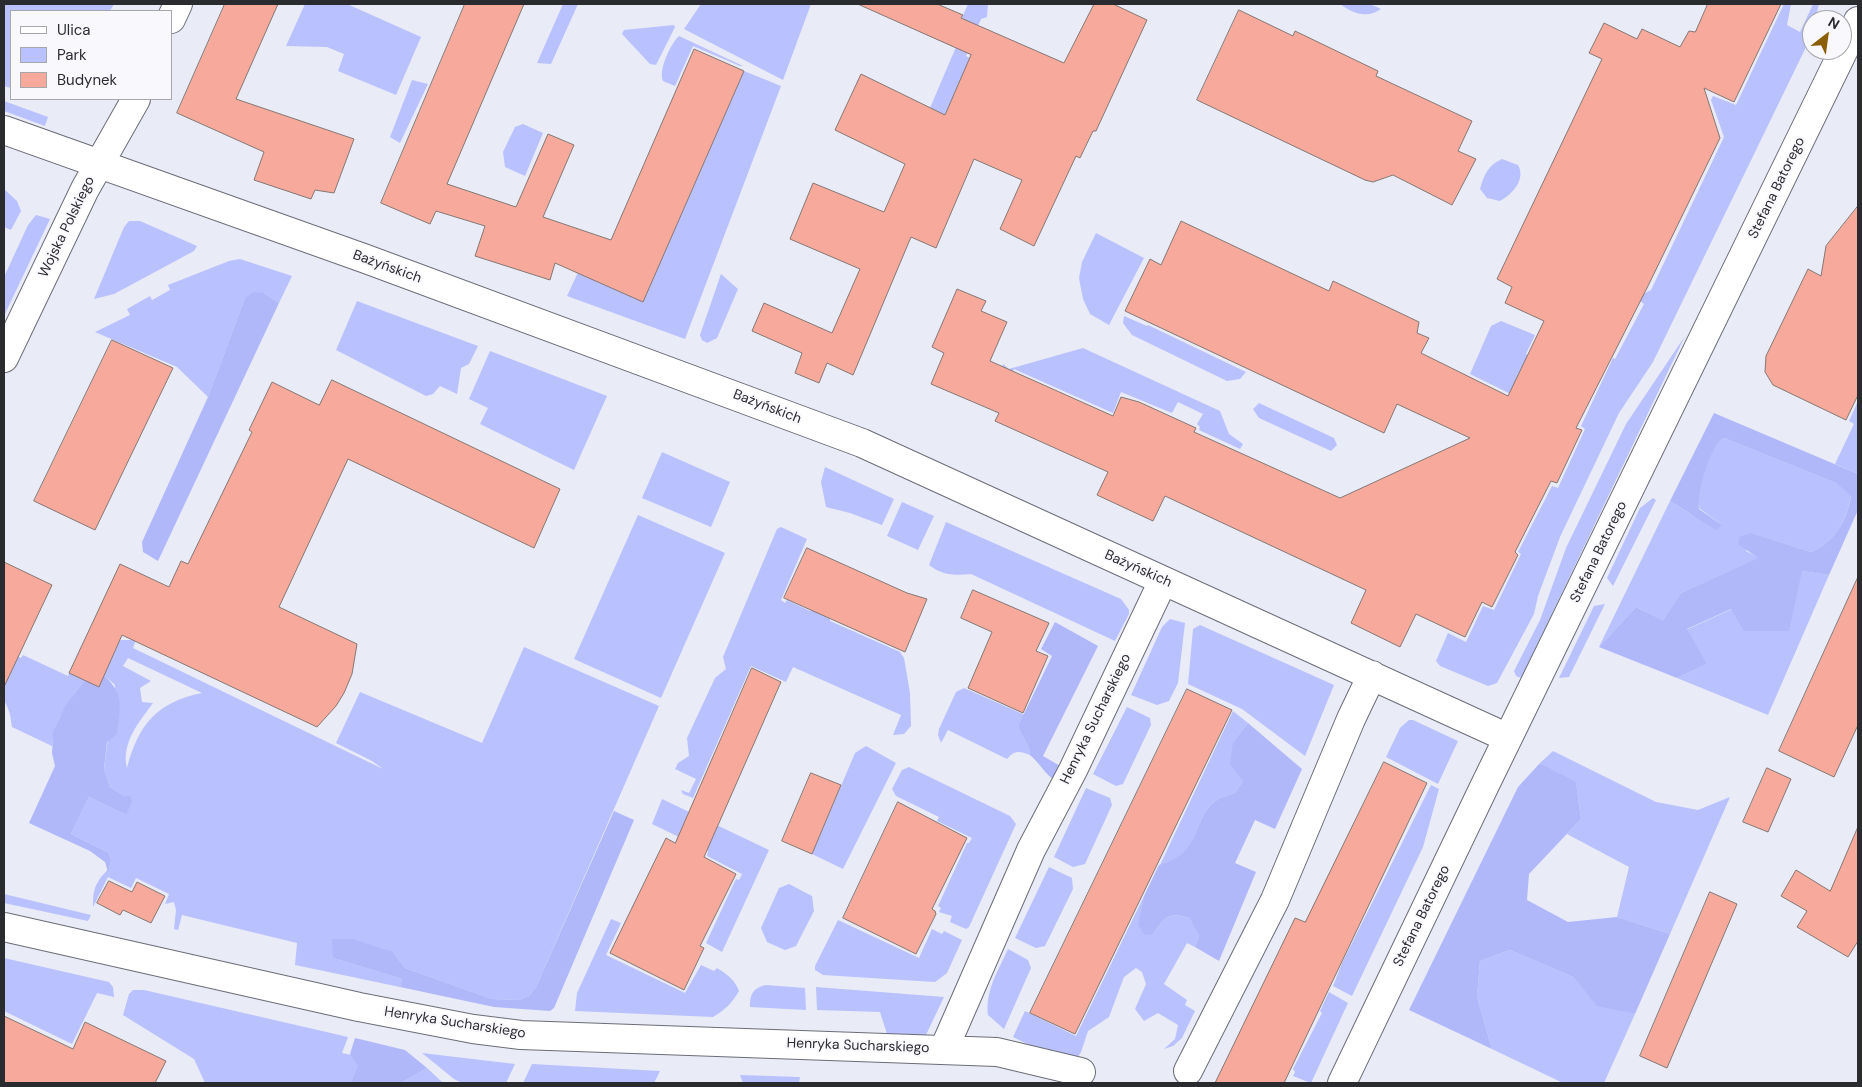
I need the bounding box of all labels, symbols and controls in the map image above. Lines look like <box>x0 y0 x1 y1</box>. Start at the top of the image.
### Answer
legend <box>10 10 172 100</box>
north arrow <box>1802 10 1852 60</box>
text: N <box>1825 13 1843 33</box>
text: Ulica <box>57 20 91 40</box>
text: Park <box>57 45 87 65</box>
text: Budynek <box>57 70 117 90</box>
street label: Stefana Batorego <box>1745 134 1809 242</box>
street label: Wojska Polskiego <box>35 174 99 280</box>
street label: Bażyńskich <box>350 247 424 287</box>
street label: Bażyńskich <box>730 386 804 428</box>
street label: Stefana Batorego <box>1567 498 1631 606</box>
street label: Bażyńskich <box>1102 547 1174 591</box>
street label: Henryka Sucharskiego <box>1057 651 1135 787</box>
street label: Stefana Batorego <box>1390 862 1454 970</box>
street label: Henryka Sucharskiego <box>383 1004 527 1042</box>
street label: Henryka Sucharskiego <box>786 1035 930 1057</box>

